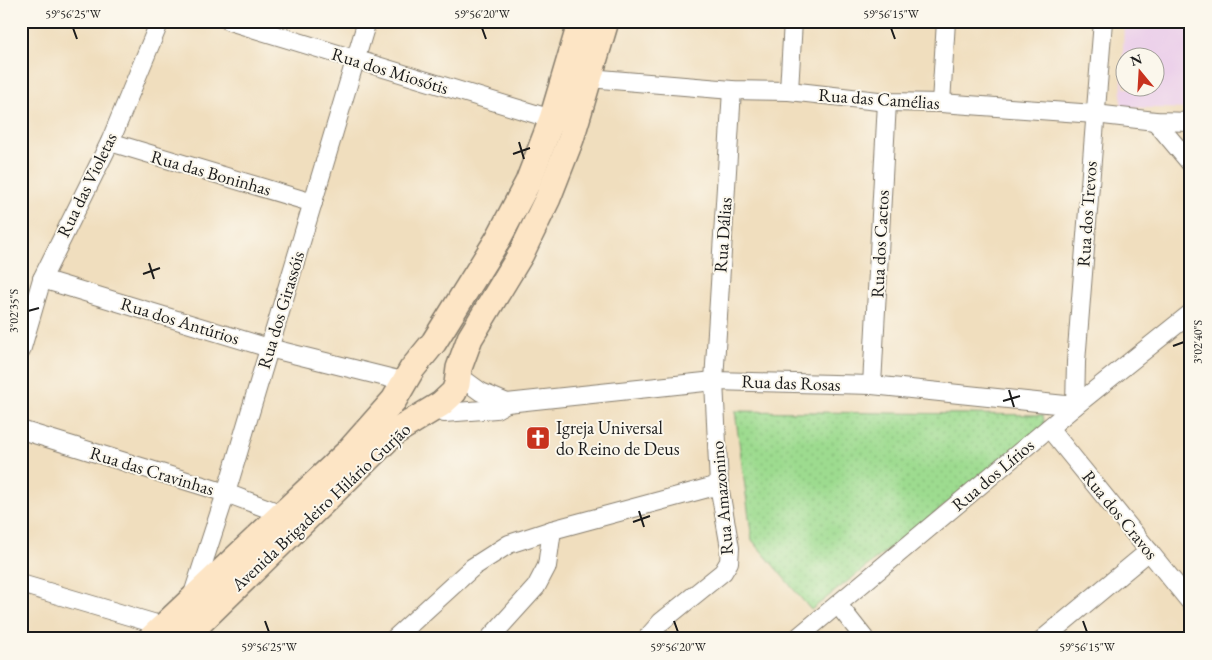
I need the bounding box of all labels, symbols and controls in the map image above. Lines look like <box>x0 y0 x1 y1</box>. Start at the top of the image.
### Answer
text: 59°56'25"W <box>45 6 102 22</box>
text: 59°56'20"W <box>454 6 511 22</box>
text: 59°56'15"W <box>863 6 920 22</box>
street label: Rua dos Miosótis <box>329 42 451 99</box>
north arrow <box>1114 48 1164 98</box>
text: N <box>1128 49 1145 70</box>
street label: Rua das Camélias <box>818 83 941 114</box>
street label: Rua das Violetas <box>51 129 122 241</box>
street label: Rua das Boninhas <box>148 144 274 201</box>
street label: Rua dos Trevos <box>1071 160 1102 268</box>
street label: Rua dos Cactos <box>865 189 894 299</box>
street label: Rua Dálias <box>708 196 737 273</box>
street label: Rua dos Girassóis <box>252 248 309 372</box>
text: 3°02'35"S <box>6 288 22 333</box>
street label: Rua dos Antúrios <box>118 292 242 350</box>
text: 3°02'40"S <box>1190 319 1206 364</box>
street label: Rua das Rosas <box>741 369 841 396</box>
place label: Igreja Universal do Reino de Deus <box>556 416 680 460</box>
street label: Avenida Brigadeiro Hilário Gurjão <box>226 417 415 596</box>
church icon: Igreja Universal do Reino de Deus <box>525 425 551 451</box>
street label: Rua dos Lírios <box>947 433 1039 516</box>
street label: Rua Amazonino <box>705 440 738 556</box>
street label: Rua das Cravinhas <box>87 441 217 500</box>
street label: Rua dos Cravos <box>1077 465 1164 564</box>
text: 59°56'25"W <box>241 639 298 655</box>
text: 59°56'20"W <box>650 639 707 655</box>
text: 59°56'15"W <box>1059 639 1116 655</box>

